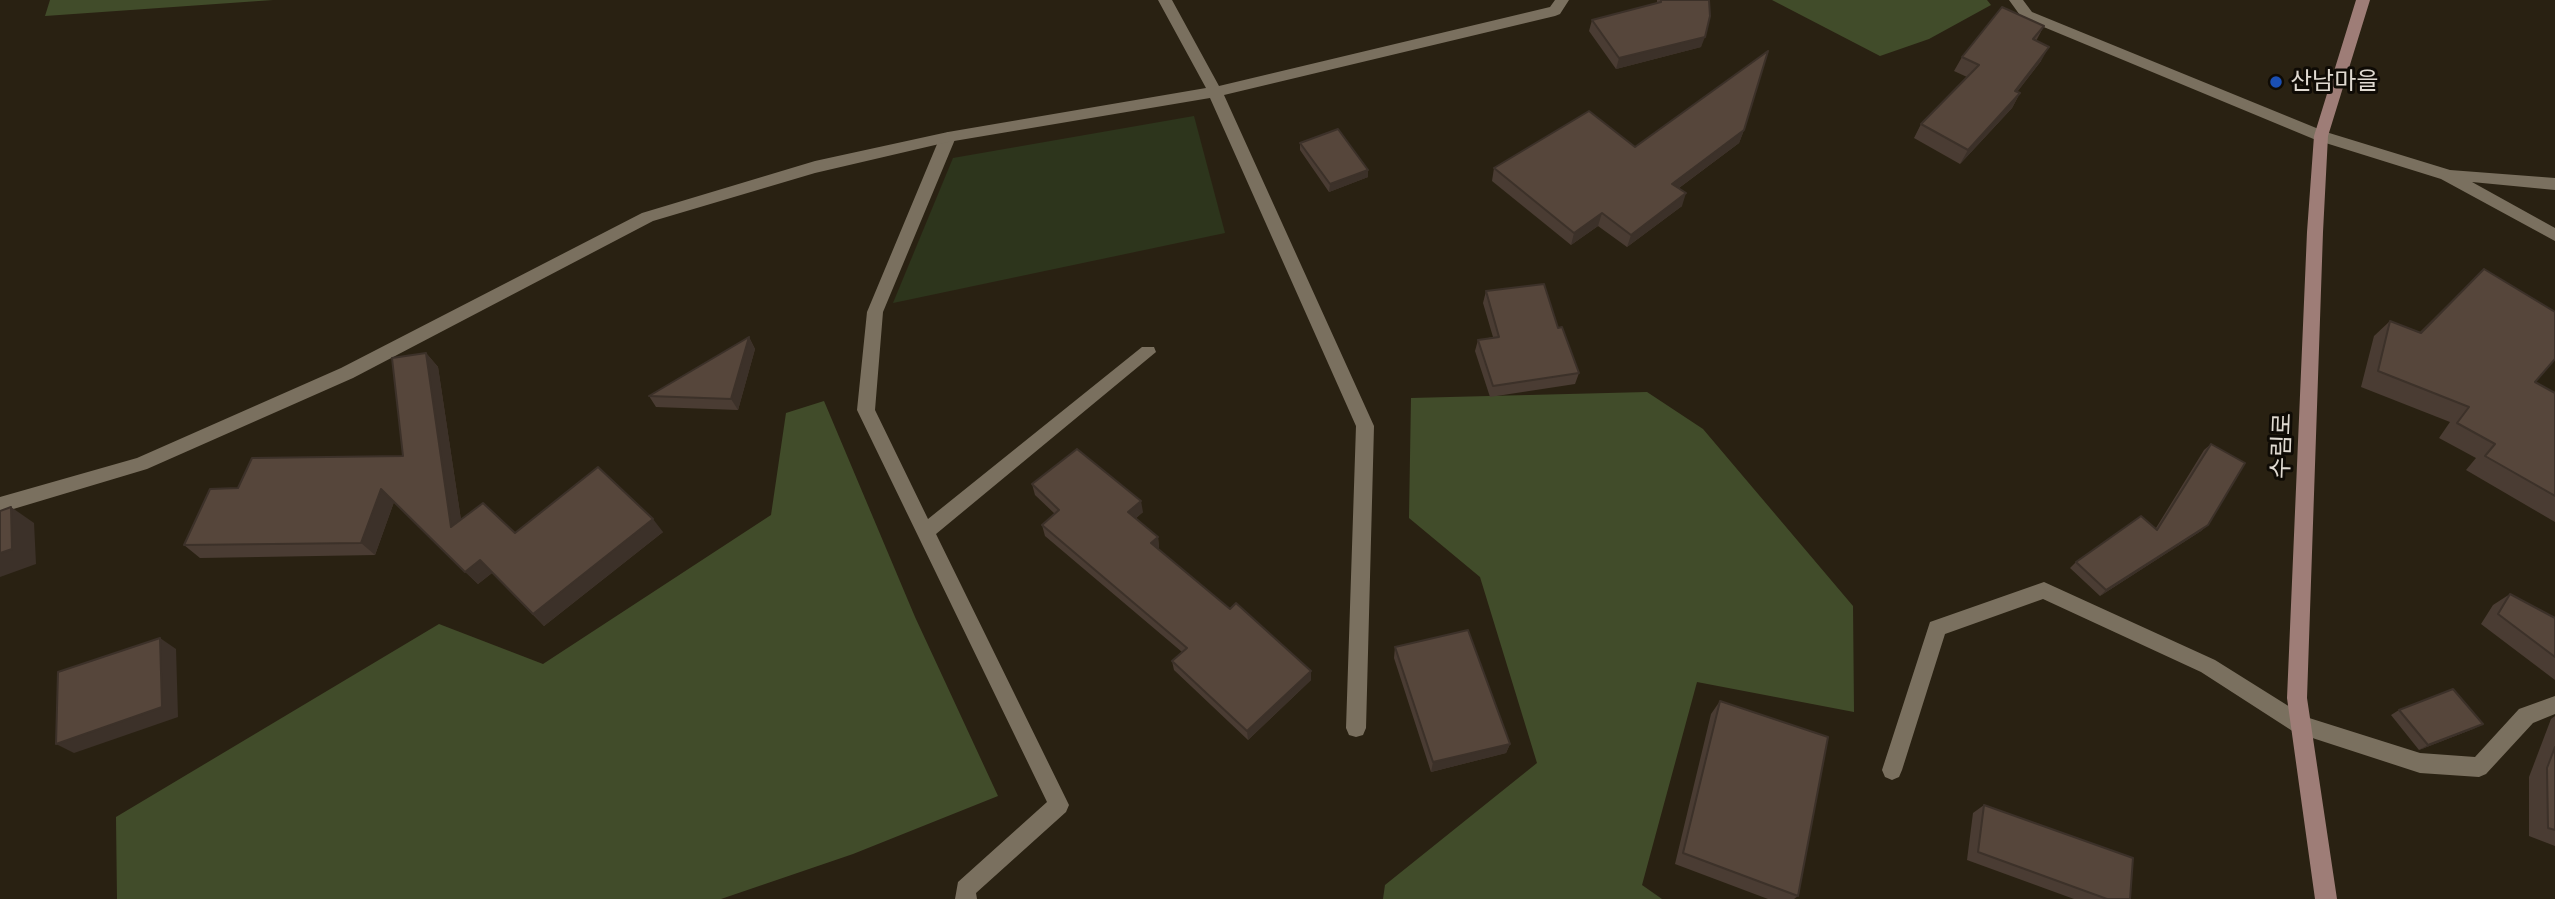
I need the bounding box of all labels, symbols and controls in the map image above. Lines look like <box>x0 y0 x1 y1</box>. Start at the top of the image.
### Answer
place label: 산남마을 <box>2290 68 2378 96</box>
marker: 산남마을 <box>2268 74 2284 90</box>
street label: 수림로 <box>2266 412 2298 480</box>

